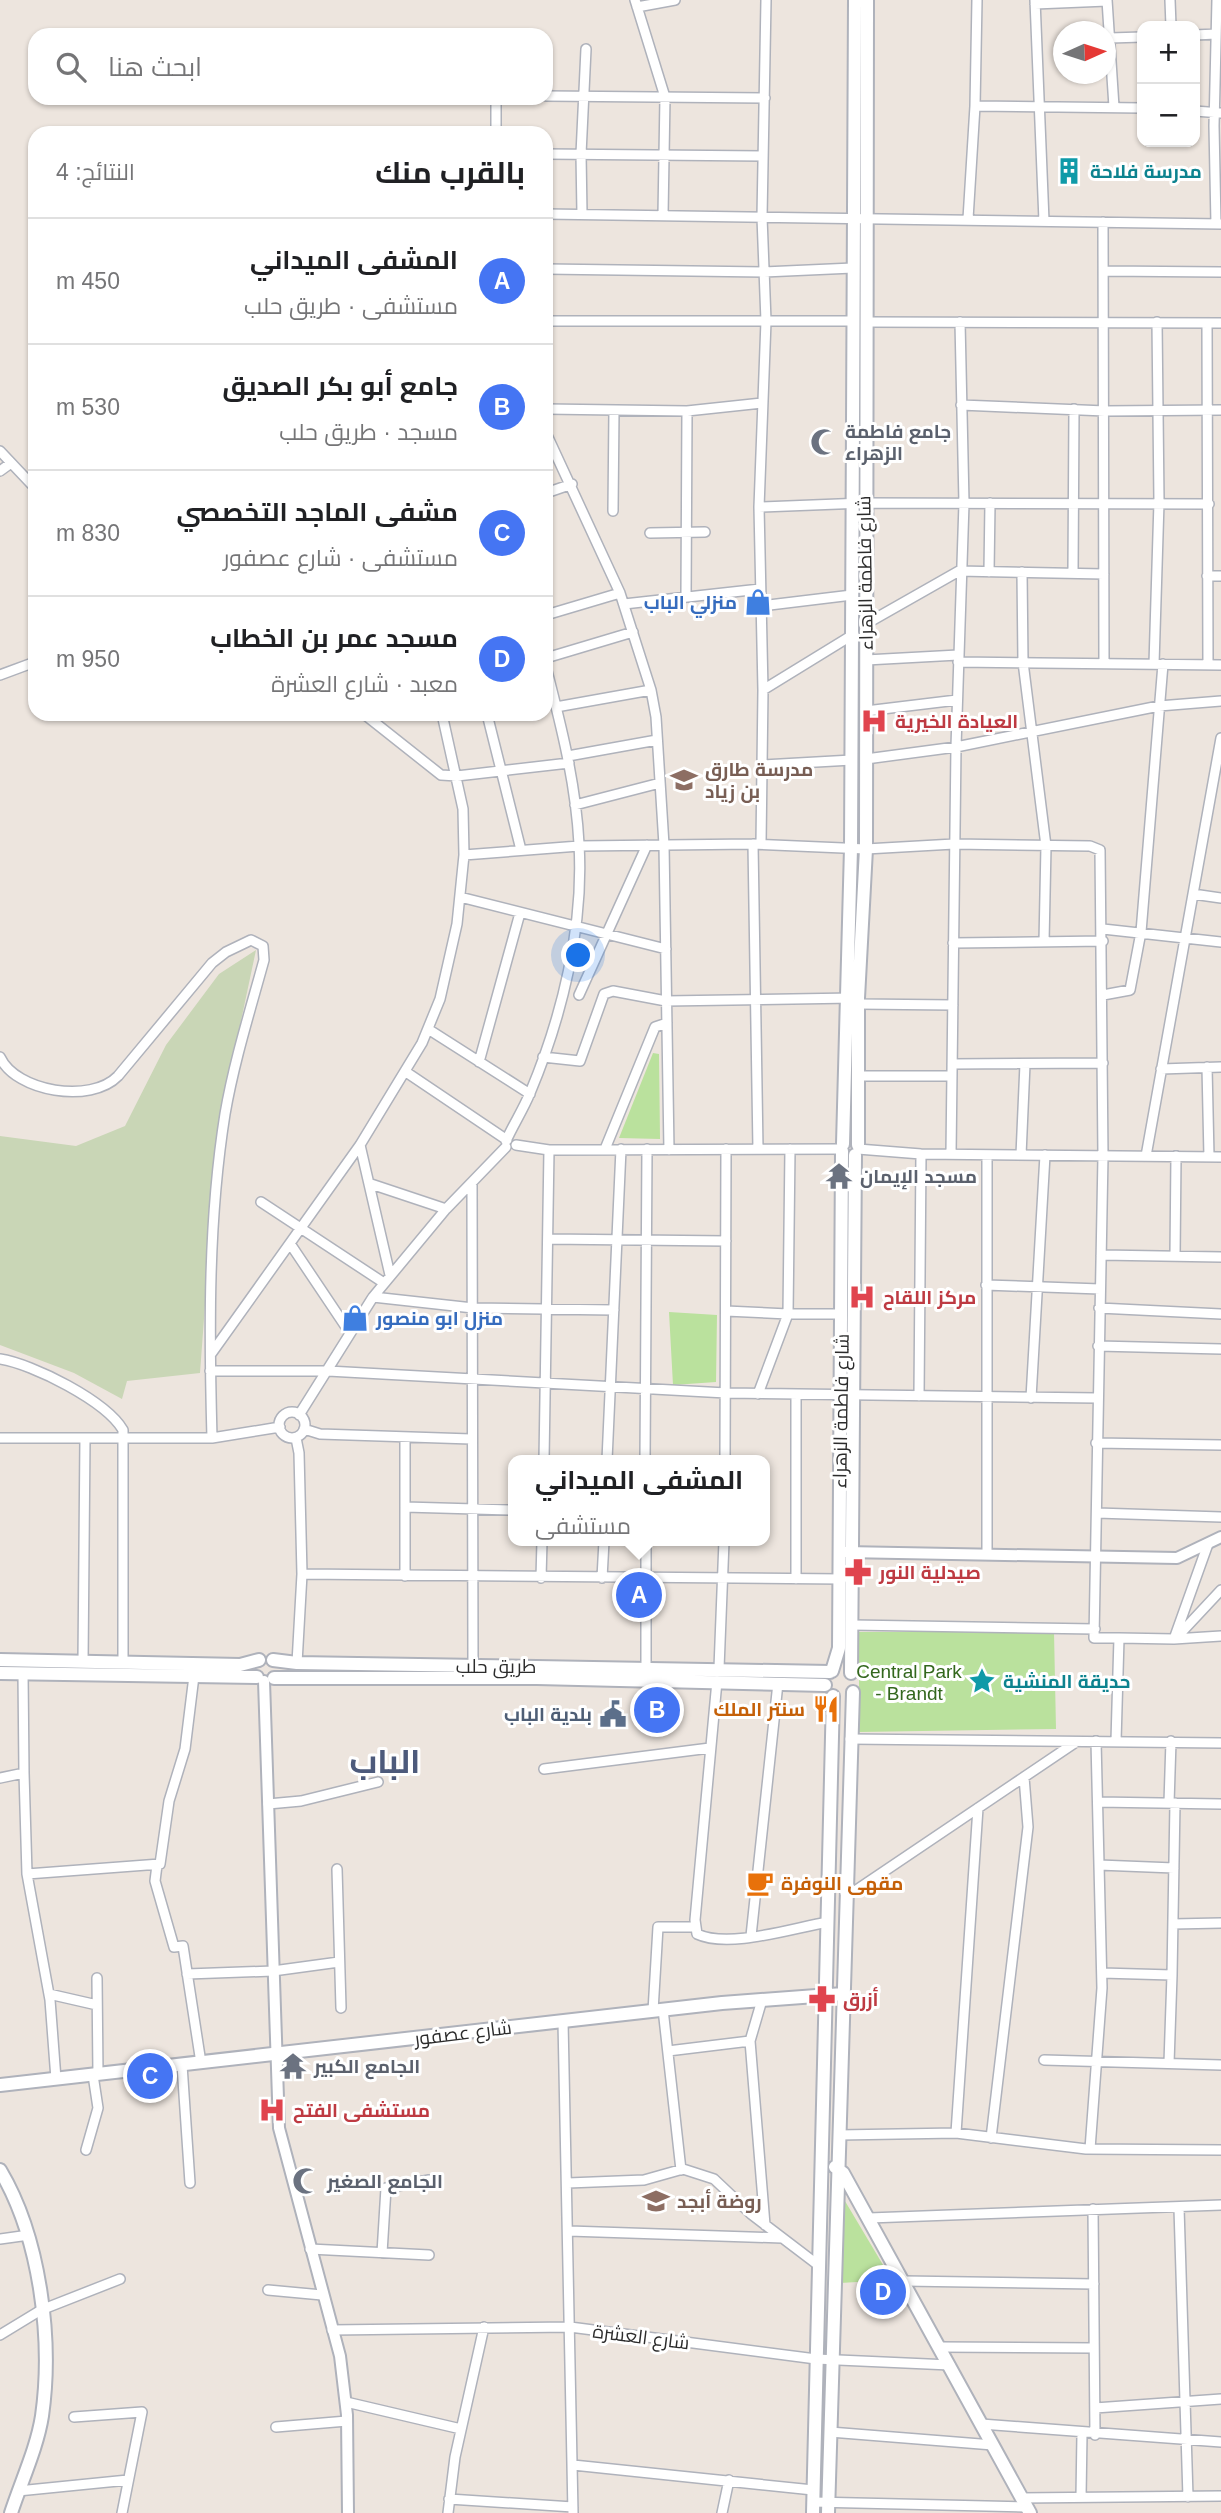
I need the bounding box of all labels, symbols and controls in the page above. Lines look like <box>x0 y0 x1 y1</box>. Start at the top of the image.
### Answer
north arrow <box>1053 21 1116 84</box>
map controls <box>1137 21 1200 147</box>
button: + <box>1137 21 1200 84</box>
search box <box>28 28 553 105</box>
icon: search <box>52 48 90 86</box>
text: ابحث هنا <box>108 52 202 82</box>
button: − <box>1137 84 1200 147</box>
text: بالقرب منك <box>375 156 525 189</box>
building icon: مدرسة فلاحة <box>1054 156 1084 186</box>
text: النتائج: 4 <box>56 159 135 185</box>
place label: مدرسة فلاحة <box>1090 161 1202 183</box>
text: المشفى الميداني <box>250 245 458 275</box>
text: 450 m <box>56 268 120 294</box>
text: A <box>494 268 510 294</box>
text: مستشفى · طريق حلب <box>244 293 458 319</box>
text: جامع أبو بكر الصديق <box>222 371 458 401</box>
text: 530 m <box>56 394 120 420</box>
text: B <box>494 394 510 420</box>
text: مسجد · طريق حلب <box>279 419 458 445</box>
place label: جامع فاطمة الزهراء <box>845 421 951 465</box>
mosque icon: جامع فاطمة الزهراء <box>809 427 839 457</box>
street label: شارع فاطمة الزهراء <box>853 495 880 651</box>
text: مشفى الماجد التخصصي <box>177 497 458 527</box>
text: 830 m <box>56 520 120 546</box>
text: C <box>494 520 510 546</box>
text: مستشفى · شارع عصفور <box>223 545 458 571</box>
shop icon: منزلي الباب <box>743 587 773 617</box>
place label: منزلي الباب <box>644 592 737 618</box>
text: مسجد عمر بن الخطاب <box>210 623 458 653</box>
text: 950 m <box>56 646 120 672</box>
text: D <box>494 646 510 672</box>
text: معبد · شارع العشرة <box>271 671 458 697</box>
hospital icon: العيادة الخيرية <box>859 706 889 736</box>
place label: العيادة الخيرية <box>895 711 1018 733</box>
place label: مدرسة طارق بن زياد <box>705 759 813 804</box>
school or university icon: مدرسة طارق بن زياد <box>669 765 699 795</box>
your location <box>561 938 595 972</box>
temple icon: مسجد الإيمان <box>824 1161 854 1191</box>
place label: مسجد الإيمان <box>860 1166 977 1190</box>
hospital icon: مركز اللقاح <box>847 1282 877 1312</box>
place label: مركز اللقاح <box>883 1287 976 1311</box>
shop icon: منزل ابو منصور <box>340 1303 370 1333</box>
place label: منزل ابو منصور <box>375 1308 503 1331</box>
street label: شارع فاطمة الزهراء <box>829 1333 856 1489</box>
popup <box>508 1455 770 1546</box>
text: المشفى الميداني <box>535 1465 743 1495</box>
text: مستشفى <box>535 1513 631 1539</box>
pharmacy icon: صيدلية النور <box>843 1557 873 1587</box>
place label: صيدلية النور <box>878 1562 981 1584</box>
pin: A <box>616 1569 662 1621</box>
street label: طريق حلب <box>456 1656 536 1679</box>
park label: Central Park - Brandt <box>856 1661 962 1704</box>
place icon: حديقة المنشية <box>967 1666 997 1696</box>
place label: حديقة المنشية <box>1003 1671 1130 1692</box>
pin: B <box>634 1684 680 1736</box>
restaurant icon: سنتر الملك <box>811 1694 841 1724</box>
public building icon: بلدية الباب <box>598 1699 628 1729</box>
place label: سنتر الملك <box>713 1699 805 1721</box>
place label: بلدية الباب <box>504 1704 592 1725</box>
district label: الباب <box>350 1743 420 1780</box>
cafe icon: مقهى النوفرة <box>745 1868 775 1898</box>
place label: مقهى النوفرة <box>781 1873 903 1895</box>
pharmacy icon: أزرق <box>807 1984 837 2014</box>
place label: أزرق <box>843 1986 879 2012</box>
street label: شارع عصفور <box>412 2017 513 2052</box>
pin: C <box>127 2050 173 2102</box>
temple icon: الجامع الكبير <box>278 2051 308 2081</box>
place label: الجامع الكبير <box>313 2056 420 2080</box>
hospital icon: مستشفى الفتح <box>257 2095 287 2125</box>
place label: مستشفى الفتح <box>293 2100 430 2124</box>
mosque icon: الجامع الصغير <box>291 2166 321 2196</box>
place label: الجامع الصغير <box>326 2171 443 2195</box>
school or university icon: روضة أبجد <box>641 2186 671 2216</box>
place label: روضة أبجد <box>677 2188 762 2213</box>
pin: D <box>860 2266 906 2318</box>
street label: شارع العشرة <box>591 2321 691 2356</box>

